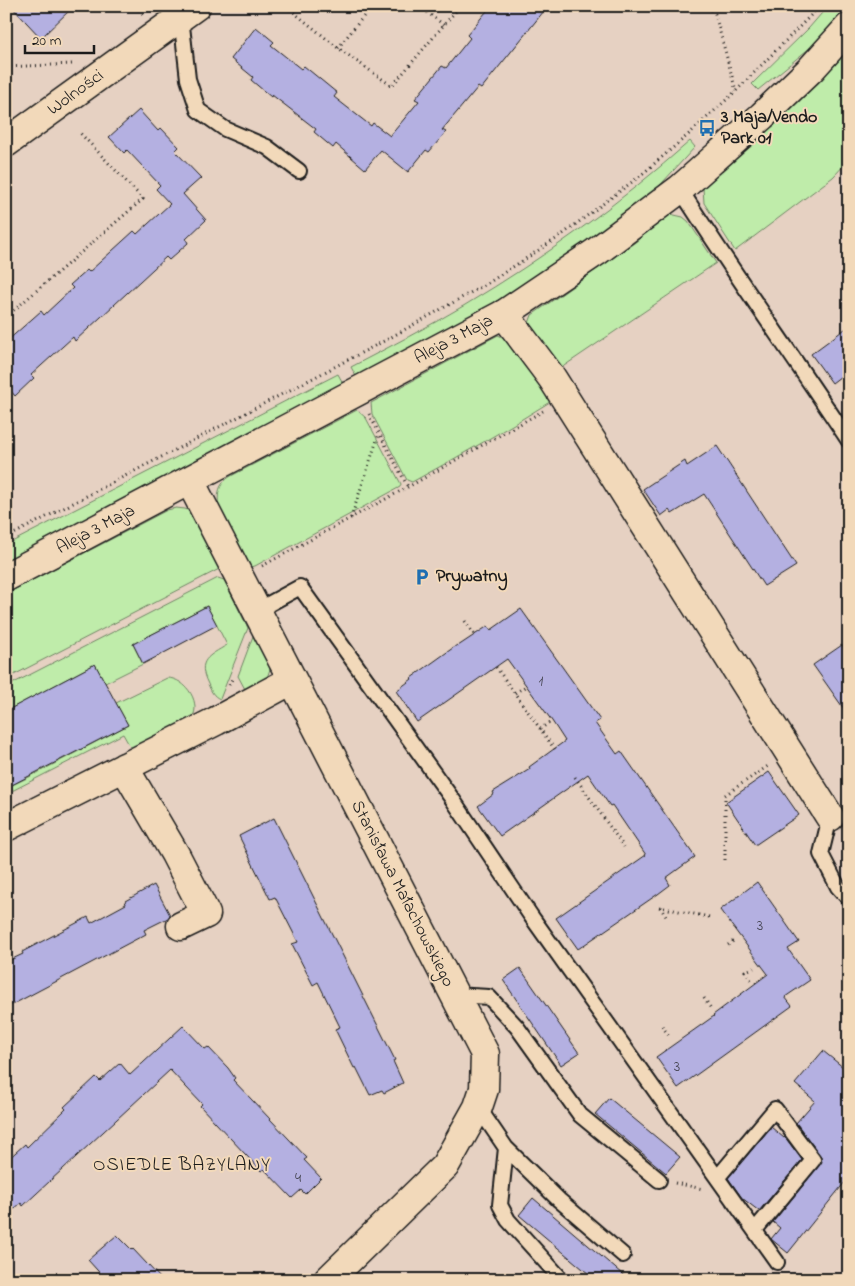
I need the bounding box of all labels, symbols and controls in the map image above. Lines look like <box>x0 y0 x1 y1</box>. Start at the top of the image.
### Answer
scale bar <box>25 22 94 54</box>
text: 20 m <box>32 30 62 52</box>
street label: Wolności <box>42 64 110 122</box>
place label: 3 Maja/Vendo Park 01 <box>720 105 817 152</box>
bus stop icon: 3 Maja/Vendo Park 01 <box>697 118 717 138</box>
street label: Aleja 3 Maja <box>410 308 498 372</box>
street label: Aleja 3 Maja <box>52 498 140 562</box>
place label: Prywatny <box>436 564 507 591</box>
parking icon: Prywatny <box>412 567 432 587</box>
house number: 1 <box>539 670 544 692</box>
street label: Stanisława Małachowskiego <box>343 796 460 992</box>
house number: 3 <box>757 915 763 937</box>
house number: 3 <box>674 1056 680 1078</box>
district label: OSIEDLE BAZYLANY <box>93 1152 271 1179</box>
house number: 4 <box>295 1167 301 1189</box>

